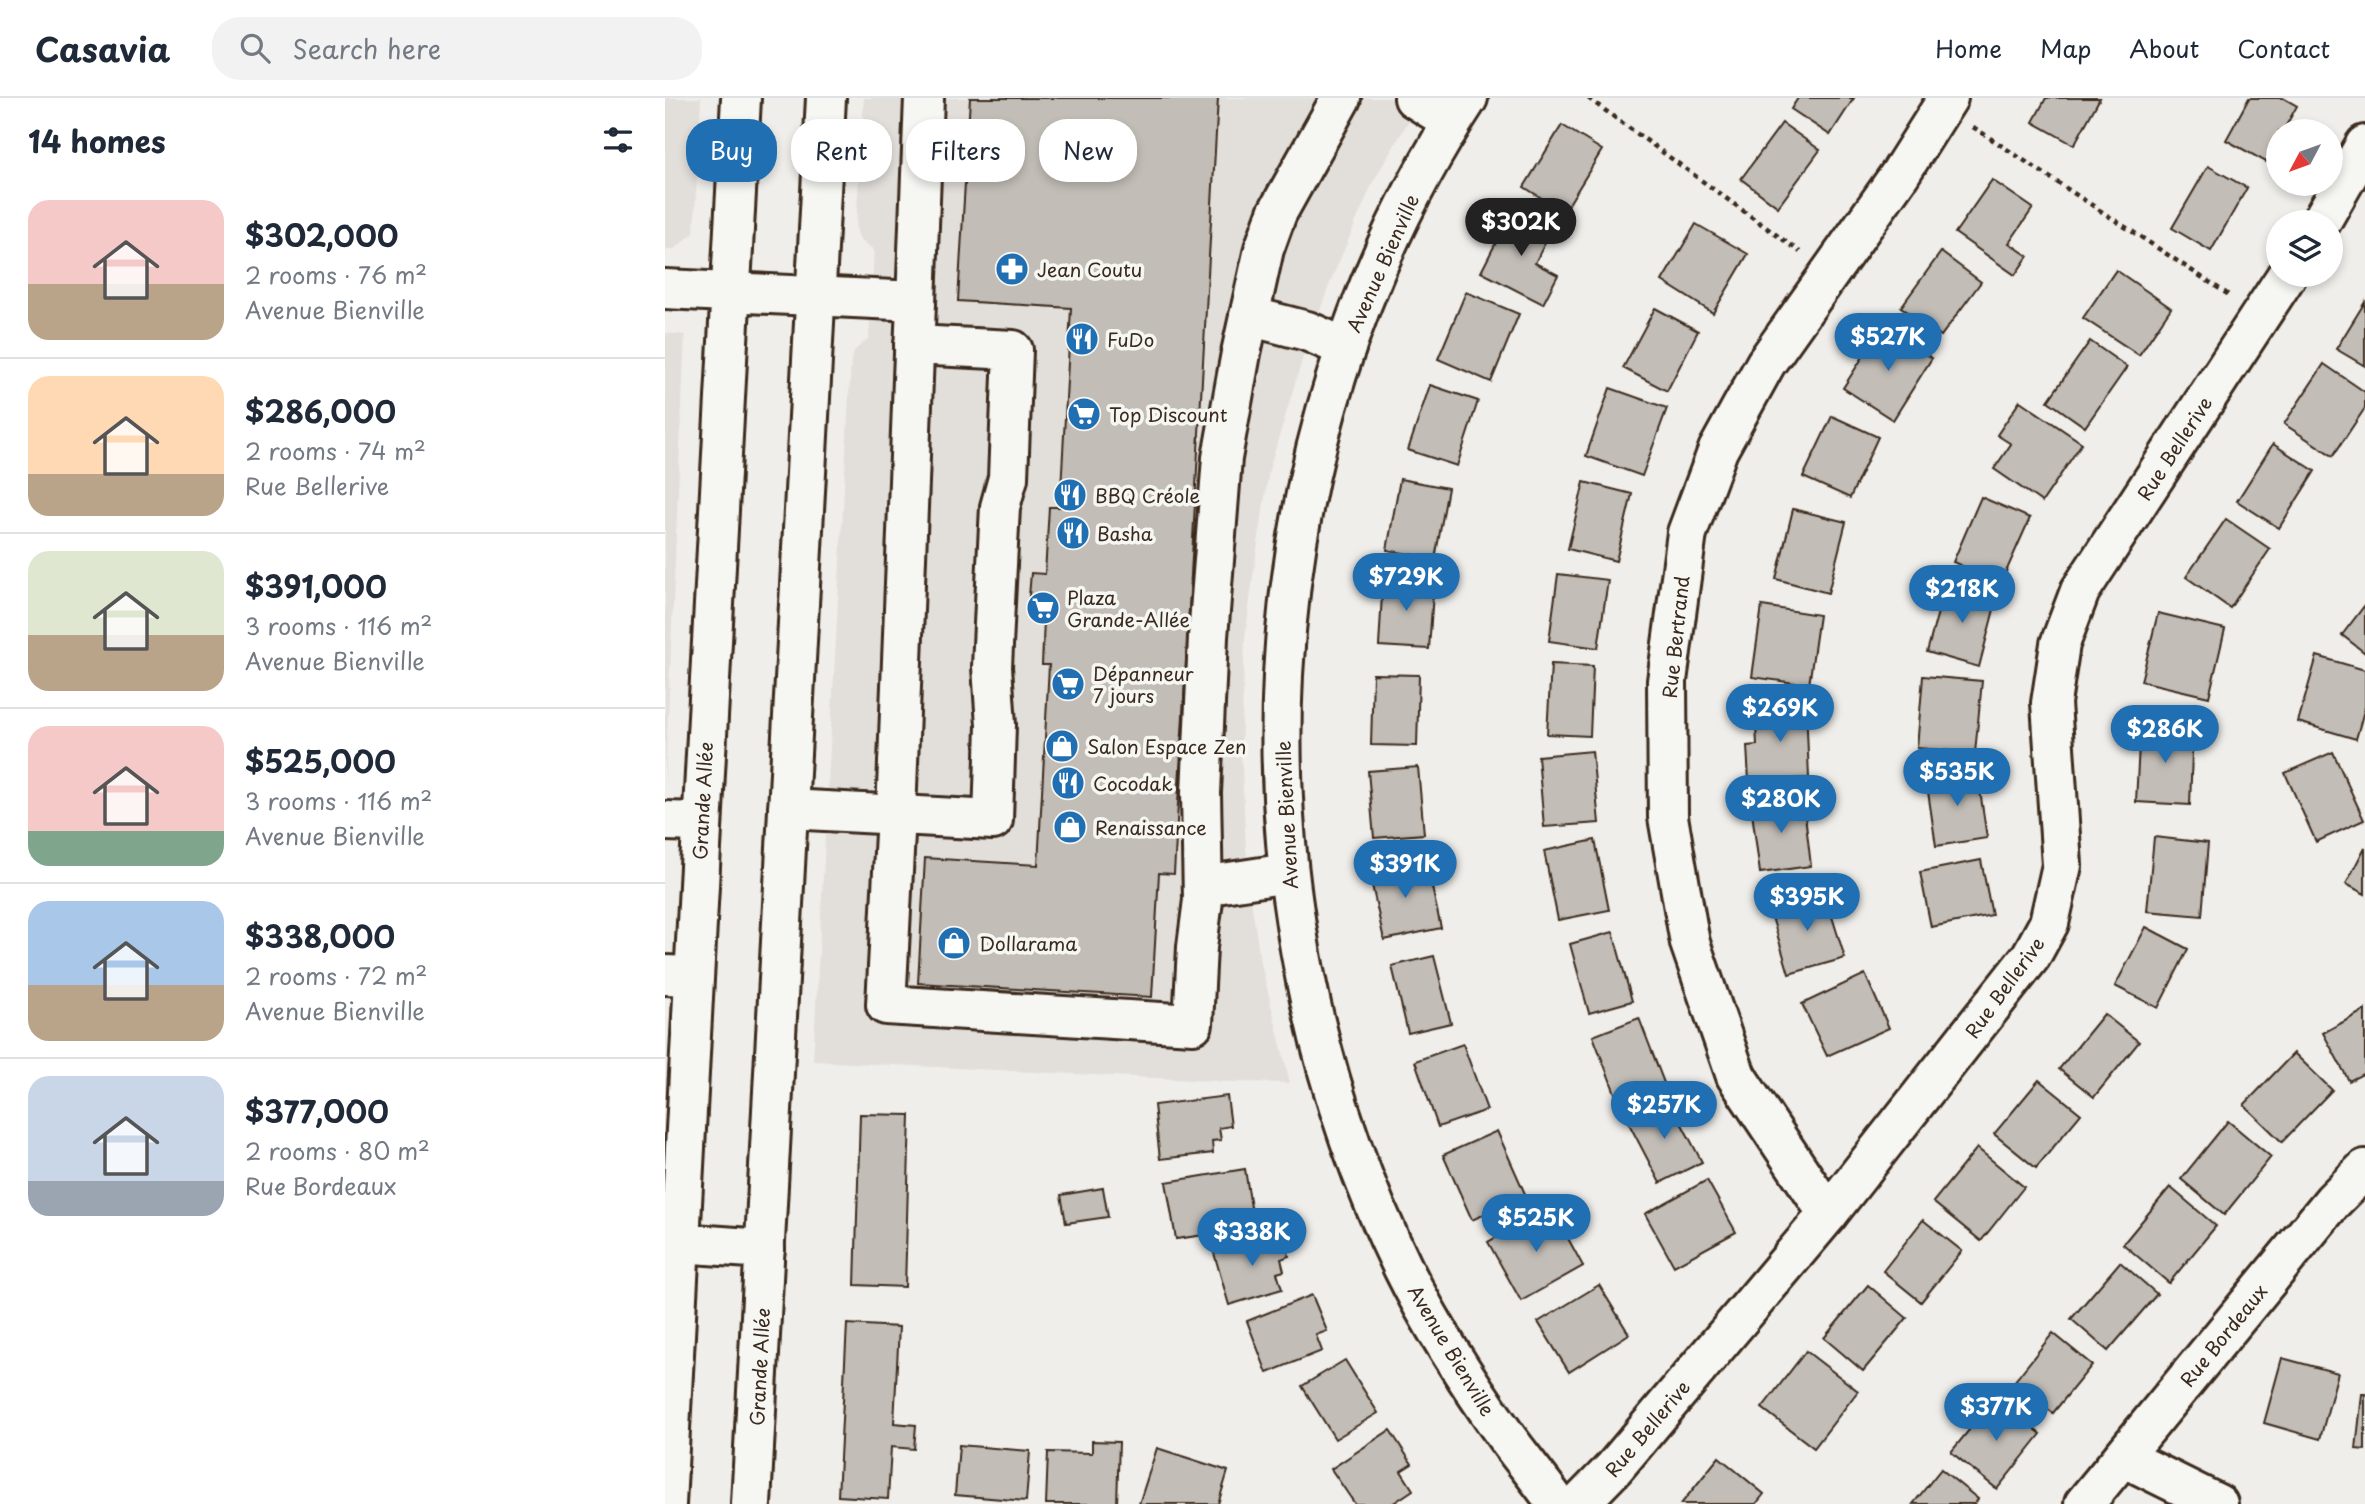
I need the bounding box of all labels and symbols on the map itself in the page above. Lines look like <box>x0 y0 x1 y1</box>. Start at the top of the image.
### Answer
north arrow <box>2266 119 2343 196</box>
street label: Avenue Bienville <box>1339 189 1425 337</box>
pin: $302K <box>1472 198 1570 258</box>
pharmacy icon: Jean Coutu <box>993 250 1031 288</box>
place label: Jean Coutu <box>1037 255 1142 283</box>
pin: $527K <box>1839 314 1937 373</box>
restaurant icon: FuDo <box>1063 320 1101 358</box>
place label: FuDo <box>1107 325 1154 353</box>
street label: Rue Bellerive <box>2130 390 2218 506</box>
supermarket icon: Top Discount <box>1065 395 1103 433</box>
place label: Top Discount <box>1109 400 1228 428</box>
restaurant icon: BBQ Créole <box>1051 476 1089 514</box>
place label: BBQ Créole <box>1095 481 1200 509</box>
restaurant icon: Basha <box>1054 514 1092 552</box>
place label: Basha <box>1097 519 1153 547</box>
pin: $729K <box>1357 554 1455 613</box>
pin: $218K <box>1913 566 2011 625</box>
street label: Rue Bertrand <box>1655 574 1695 700</box>
place label: Plaza Grande-Allée <box>1067 583 1190 633</box>
supermarket icon: Plaza Grande-Allée <box>1024 589 1062 627</box>
place label: Dépanneur 7 jours <box>1093 659 1194 709</box>
supermarket icon: Dépanneur 7 jours <box>1049 665 1087 703</box>
pin: $269K <box>1731 684 1829 744</box>
pin: $286K <box>2116 706 2214 765</box>
shop icon: Salon Espace Zen <box>1043 727 1081 765</box>
place label: Salon Espace Zen <box>1087 732 1247 760</box>
street label: Avenue Bienville <box>1268 740 1304 890</box>
street label: Grande Allée <box>685 741 719 861</box>
pin: $535K <box>1908 748 2006 808</box>
restaurant icon: Cocodak <box>1049 764 1087 802</box>
place label: Cocodak <box>1093 769 1173 797</box>
pin: $280K <box>1732 776 1830 835</box>
shop icon: Renaissance <box>1051 808 1089 846</box>
place label: Renaissance <box>1095 813 1207 841</box>
pin: $391K <box>1356 840 1454 900</box>
pin: $395K <box>1758 874 1856 933</box>
shop icon: Dollarama <box>935 924 973 962</box>
place label: Dollarama <box>979 929 1077 957</box>
street label: Rue Bellerive <box>1958 931 2050 1043</box>
pin: $257K <box>1615 1082 1713 1141</box>
pin: $525K <box>1487 1194 1585 1254</box>
pin: $338K <box>1203 1208 1301 1268</box>
street label: Rue Bordeaux <box>2173 1278 2273 1392</box>
street label: Avenue Bienville <box>1402 1279 1502 1421</box>
street label: Grande Allée <box>742 1307 776 1427</box>
street label: Rue Bellerive <box>1598 1373 1696 1483</box>
pin: $377K <box>1947 1384 2045 1443</box>

